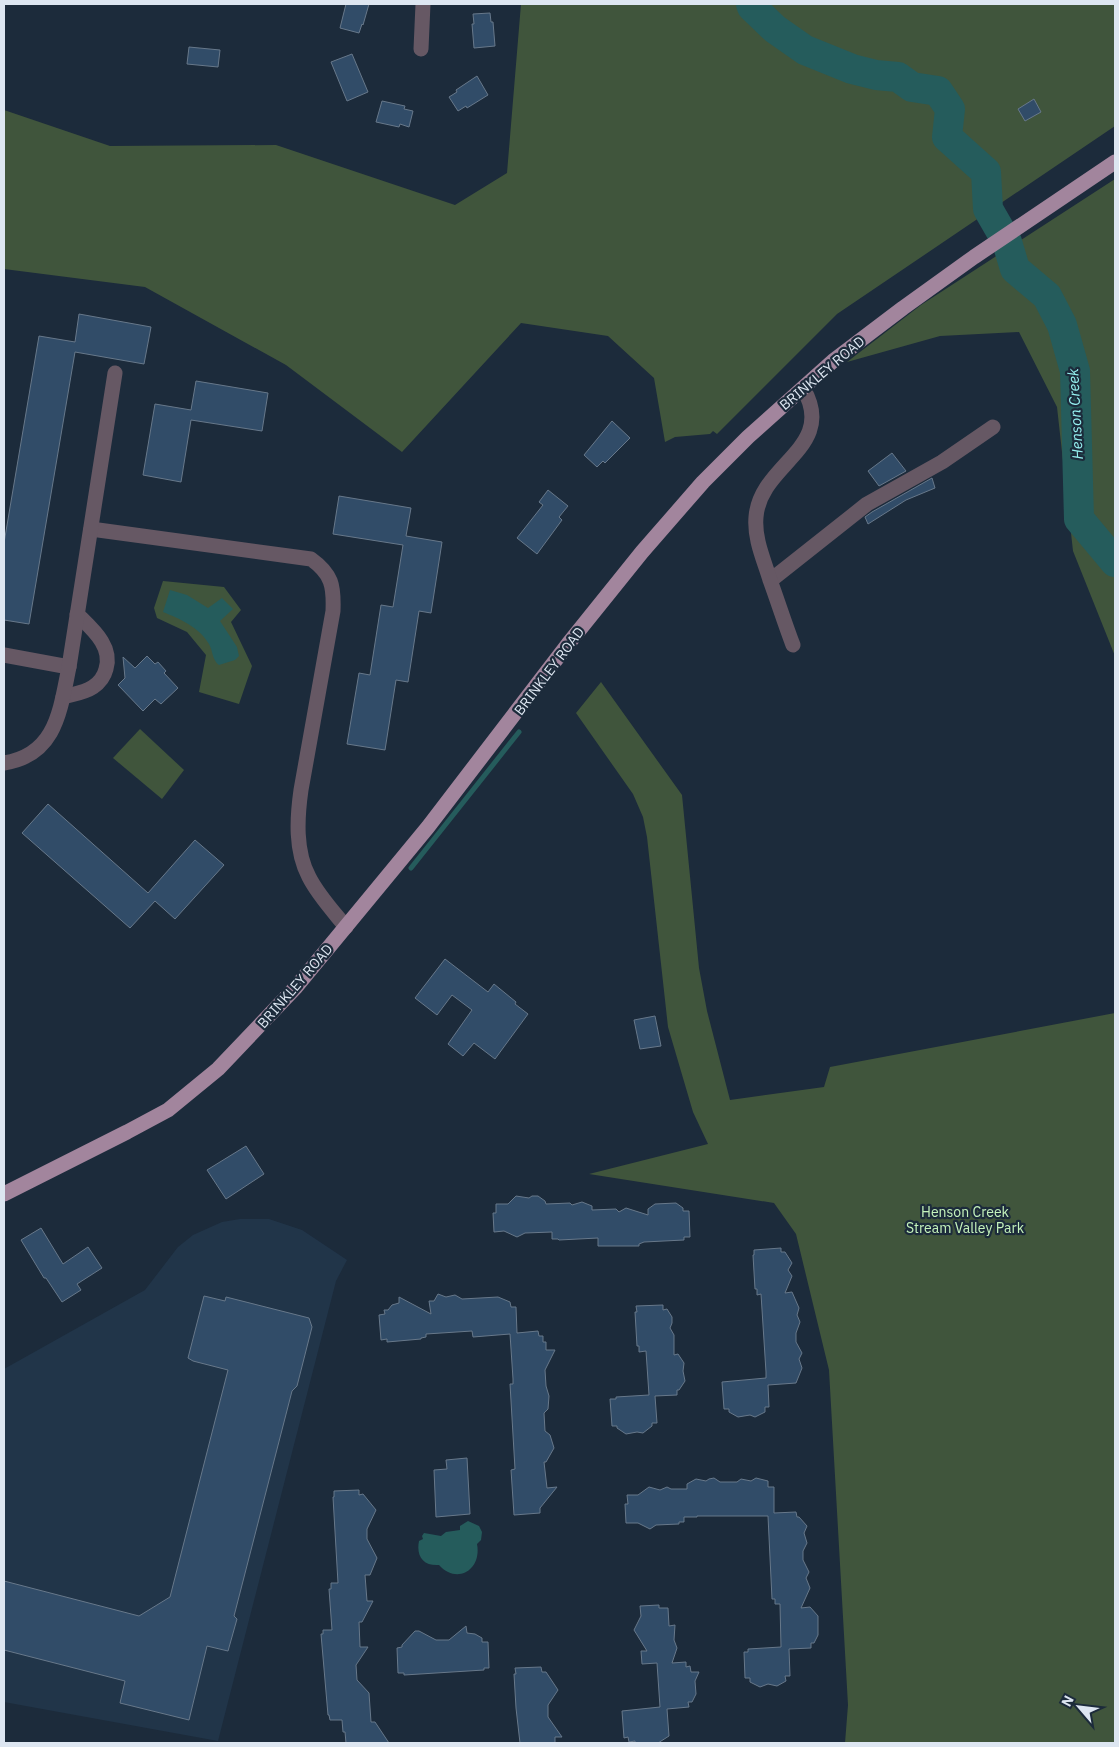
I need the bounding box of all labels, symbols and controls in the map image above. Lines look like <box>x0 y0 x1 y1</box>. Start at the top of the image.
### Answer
street label: BRINKLEY ROAD <box>776 332 868 414</box>
water label: Henson Creek <box>1063 368 1087 460</box>
street label: BRINKLEY ROAD <box>510 623 588 719</box>
street label: BRINKLEY ROAD <box>253 940 337 1032</box>
park label: Henson Creek Stream Valley Park <box>906 1203 1025 1237</box>
north arrow <box>1054 1682 1104 1732</box>
text: N <box>1057 1692 1078 1710</box>

